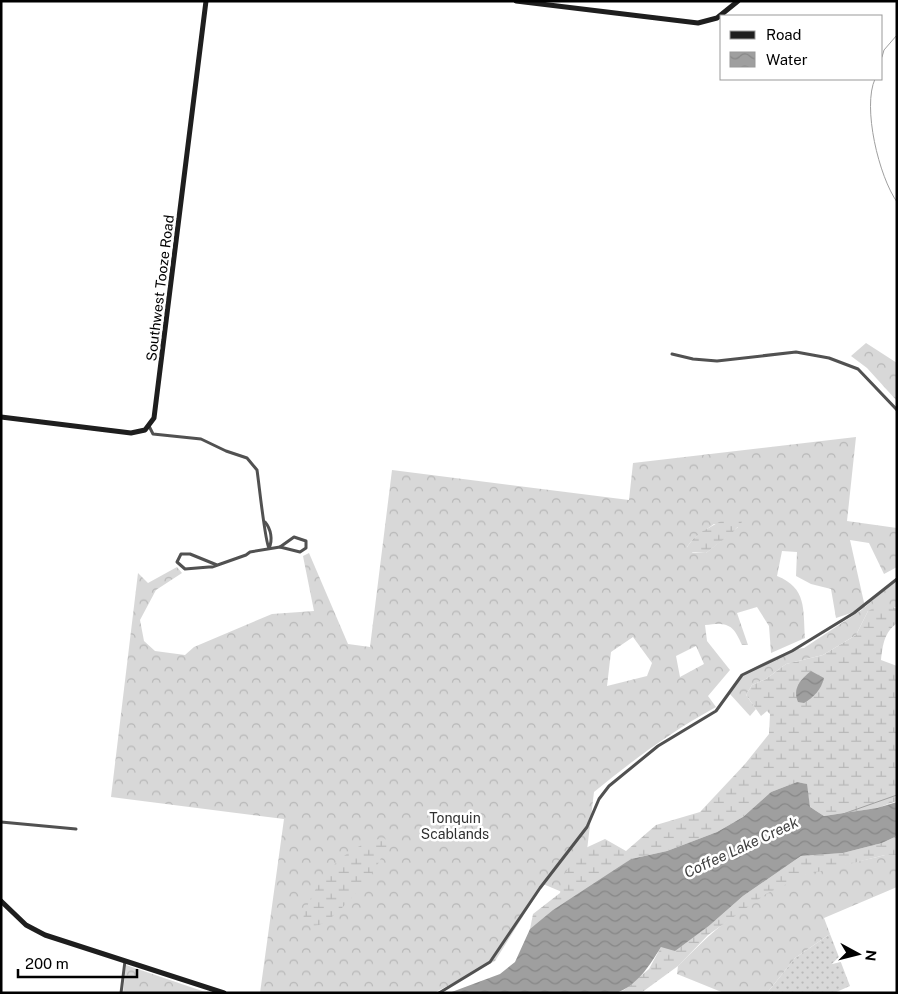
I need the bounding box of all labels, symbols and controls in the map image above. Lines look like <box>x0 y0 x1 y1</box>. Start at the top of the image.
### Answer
legend <box>720 15 883 80</box>
text: Road <box>766 26 802 43</box>
text: Water <box>766 51 808 68</box>
street label: Southwest Tooze Road <box>143 214 177 362</box>
park label: Tonquin Scablands <box>421 810 489 842</box>
water label: Coffee Lake Creek <box>681 813 802 881</box>
north arrow <box>833 929 883 979</box>
scale bar <box>18 946 136 978</box>
text: N <box>862 949 880 962</box>
text: 200 m <box>25 955 69 972</box>

